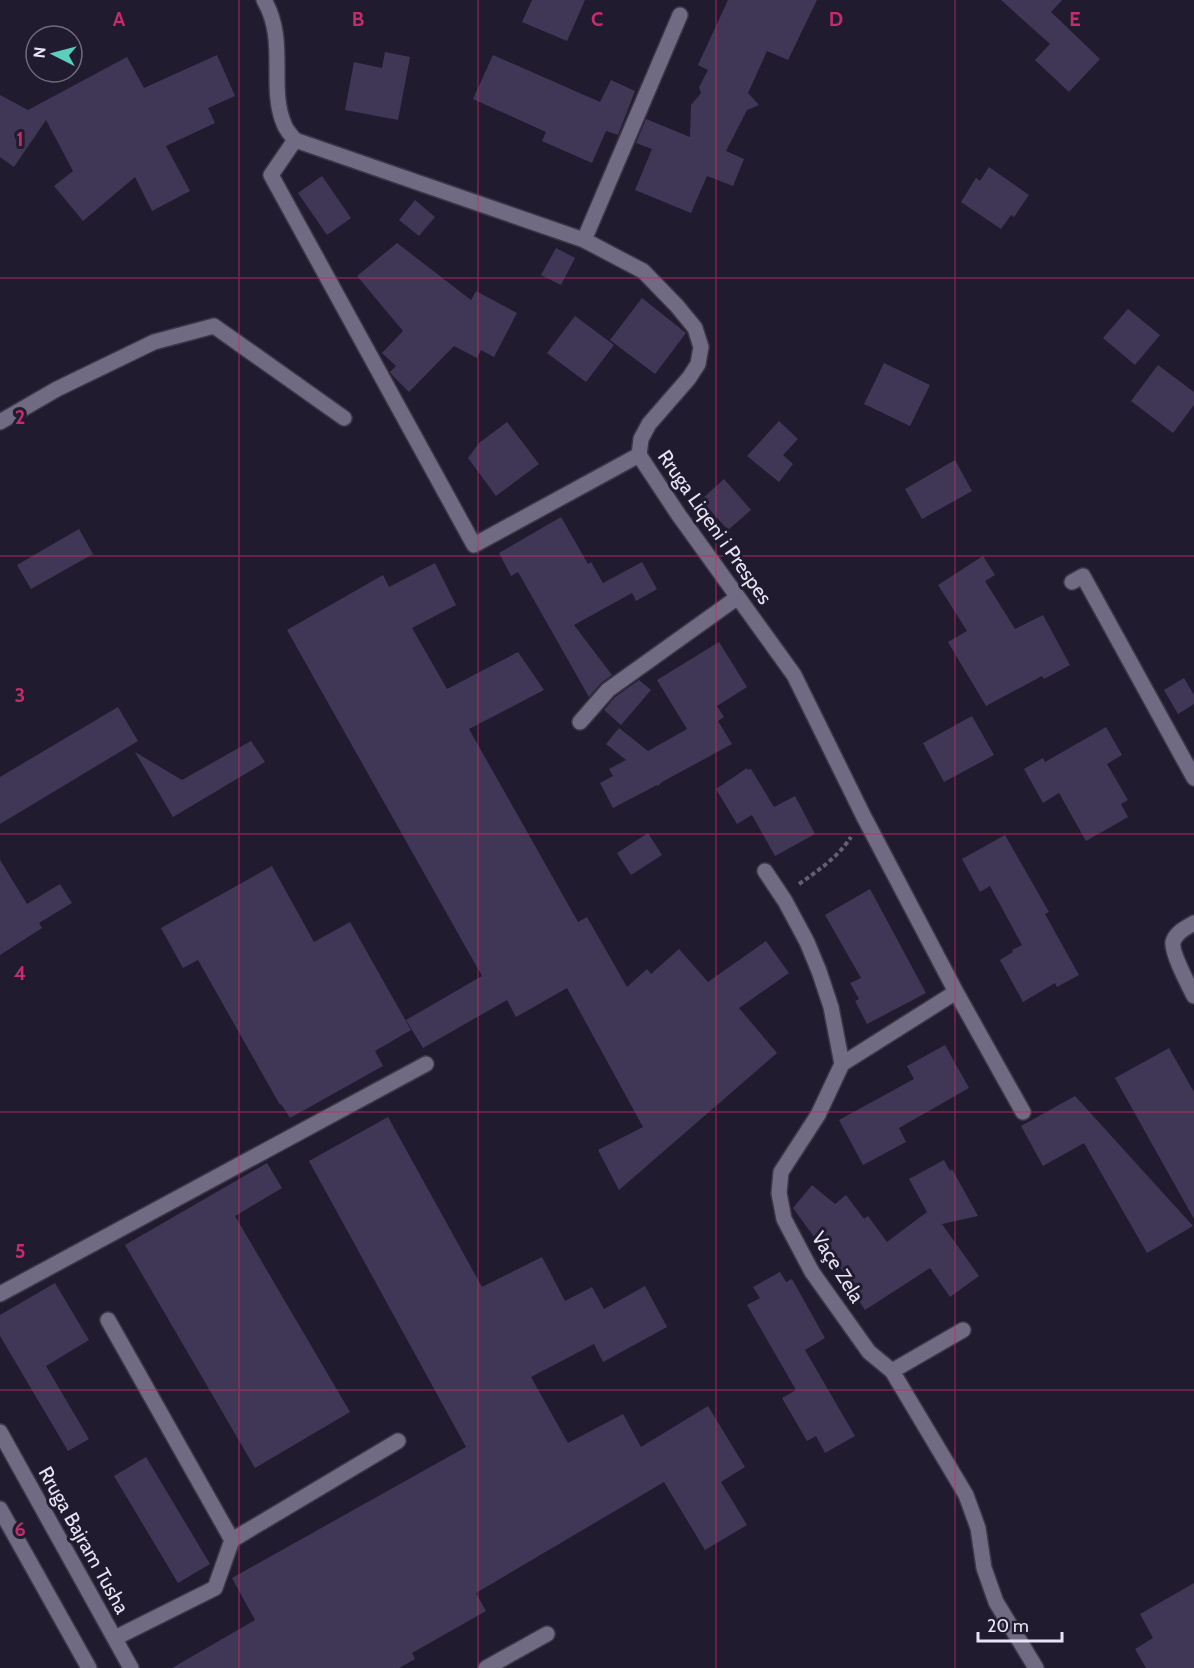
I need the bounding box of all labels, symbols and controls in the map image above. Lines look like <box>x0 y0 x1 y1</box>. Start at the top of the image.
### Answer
text: A <box>113 7 126 31</box>
text: B <box>352 7 364 31</box>
text: C <box>591 7 603 31</box>
text: D <box>829 7 843 31</box>
text: E <box>1069 7 1081 31</box>
north arrow <box>24 24 84 84</box>
text: N <box>30 46 50 59</box>
text: 1 <box>16 127 24 151</box>
text: 2 <box>15 405 25 429</box>
street label: Rruga Liqeni i Prespes <box>653 445 777 609</box>
text: 3 <box>15 683 25 707</box>
text: 4 <box>14 961 26 985</box>
street label: Vaçe Zela <box>807 1227 869 1307</box>
text: 5 <box>15 1239 25 1263</box>
street label: Rruga Bajram Tusha <box>34 1462 135 1618</box>
text: 6 <box>14 1517 26 1541</box>
scale bar <box>978 1605 1062 1643</box>
text: 20 m <box>987 1615 1029 1637</box>

